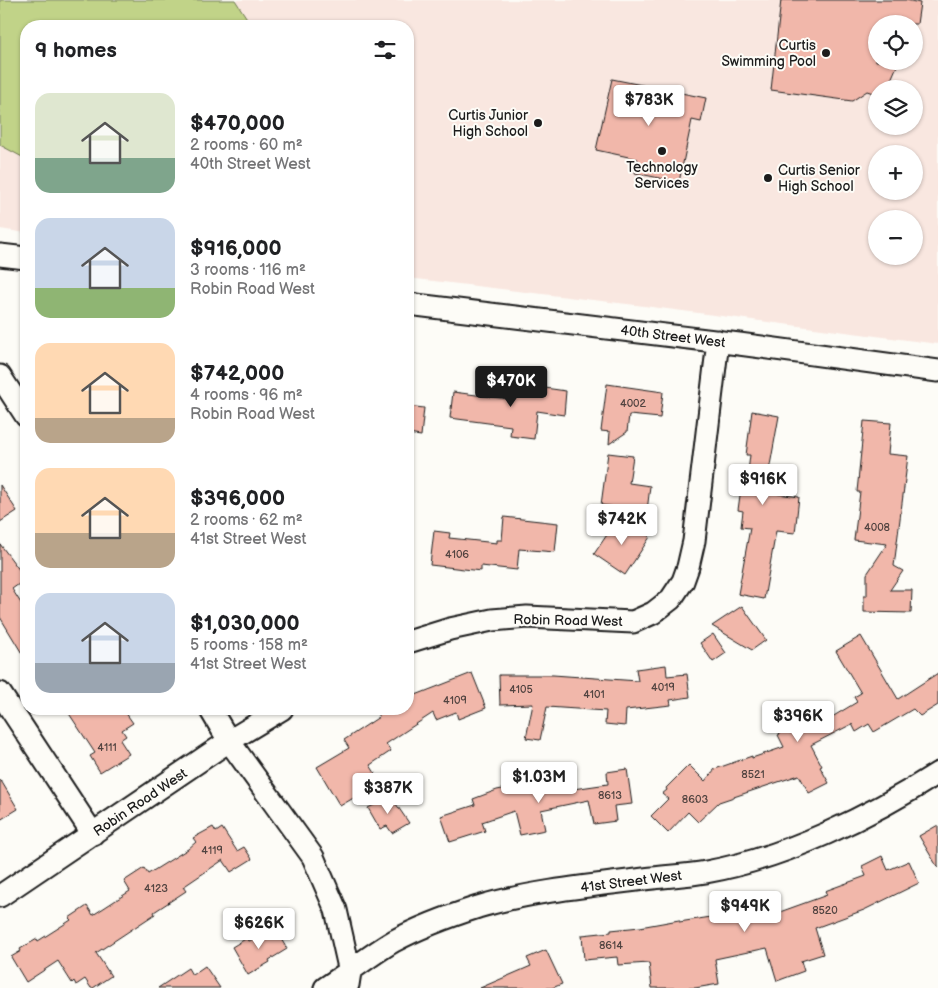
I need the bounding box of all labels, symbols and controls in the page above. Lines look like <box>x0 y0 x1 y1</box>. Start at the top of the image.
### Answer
map controls <box>868 15 923 265</box>
button: locate <box>868 15 923 70</box>
icon: filters <box>371 36 399 64</box>
place label: Curtis Swimming Pool <box>721 37 816 70</box>
text: 9 homes <box>35 38 117 63</box>
marker: Curtis Swimming Pool <box>820 47 832 59</box>
button: layers <box>868 80 923 135</box>
pin: $783K <box>614 84 684 127</box>
text: $783K <box>624 91 674 110</box>
place label: Curtis Junior High School <box>448 107 529 140</box>
text: $470,000 <box>190 111 285 136</box>
icon: home <box>75 113 135 173</box>
marker: Curtis Junior High School <box>532 117 544 129</box>
text: 2 rooms · 60 m² <box>190 136 303 155</box>
marker: Technology Services <box>656 145 668 157</box>
button: + <box>868 145 923 200</box>
text: 40th Street West <box>190 155 311 174</box>
place label: Technology Services <box>626 159 699 192</box>
place label: Curtis Senior High School <box>778 162 861 195</box>
marker: Curtis Senior High School <box>762 172 774 184</box>
button: − <box>868 210 923 265</box>
text: $916,000 <box>190 236 282 261</box>
icon: home <box>75 238 135 298</box>
text: 3 rooms · 116 m² <box>190 261 306 280</box>
text: Robin Road West <box>190 280 315 299</box>
street label: 40th Street West <box>620 322 727 351</box>
text: $742,000 <box>190 361 284 386</box>
icon: home <box>75 363 135 423</box>
pin: $470K <box>476 366 546 408</box>
text: $470K <box>486 372 536 391</box>
text: 4 rooms · 96 m² <box>190 386 303 405</box>
house number: 4002 <box>620 397 647 410</box>
text: Robin Road West <box>190 405 315 424</box>
pin: $916K <box>728 464 798 506</box>
text: $916K <box>739 470 787 489</box>
text: $396,000 <box>190 486 285 511</box>
icon: home <box>75 488 135 548</box>
pin: $742K <box>587 504 657 546</box>
text: $742K <box>597 510 647 529</box>
text: 2 rooms · 62 m² <box>190 511 303 530</box>
house number: 4008 <box>864 521 890 534</box>
text: 41st Street West <box>190 530 306 549</box>
house number: 4106 <box>445 548 469 561</box>
text: $1,030,000 <box>190 611 300 636</box>
street label: Robin Road West <box>513 611 623 630</box>
icon: home <box>75 613 135 673</box>
text: 5 rooms · 158 m² <box>190 636 308 655</box>
text: 41st Street West <box>190 655 306 674</box>
house number: 4019 <box>651 681 675 694</box>
house number: 4105 <box>509 683 533 696</box>
house number: 4101 <box>583 688 605 701</box>
house number: 4109 <box>443 694 467 707</box>
pin: $396K <box>763 700 833 743</box>
text: $396K <box>773 707 823 726</box>
house number: 4111 <box>97 741 117 754</box>
pin: $1.03M <box>498 762 580 804</box>
street label: Robin Road West <box>90 764 191 840</box>
text: $1.03M <box>512 768 566 787</box>
house number: 8521 <box>741 768 765 781</box>
pin: $387K <box>353 772 423 815</box>
text: $387K <box>363 779 413 798</box>
house number: 8613 <box>598 789 622 802</box>
house number: 8603 <box>682 793 708 806</box>
house number: 4119 <box>201 844 223 857</box>
street label: 41st Street West <box>579 867 683 896</box>
house number: 4123 <box>144 882 168 895</box>
pin: $949K <box>710 890 780 933</box>
text: $949K <box>720 897 770 916</box>
house number: 8520 <box>812 904 838 917</box>
pin: $626K <box>224 908 294 950</box>
text: $626K <box>234 914 284 933</box>
house number: 8614 <box>599 939 623 952</box>

